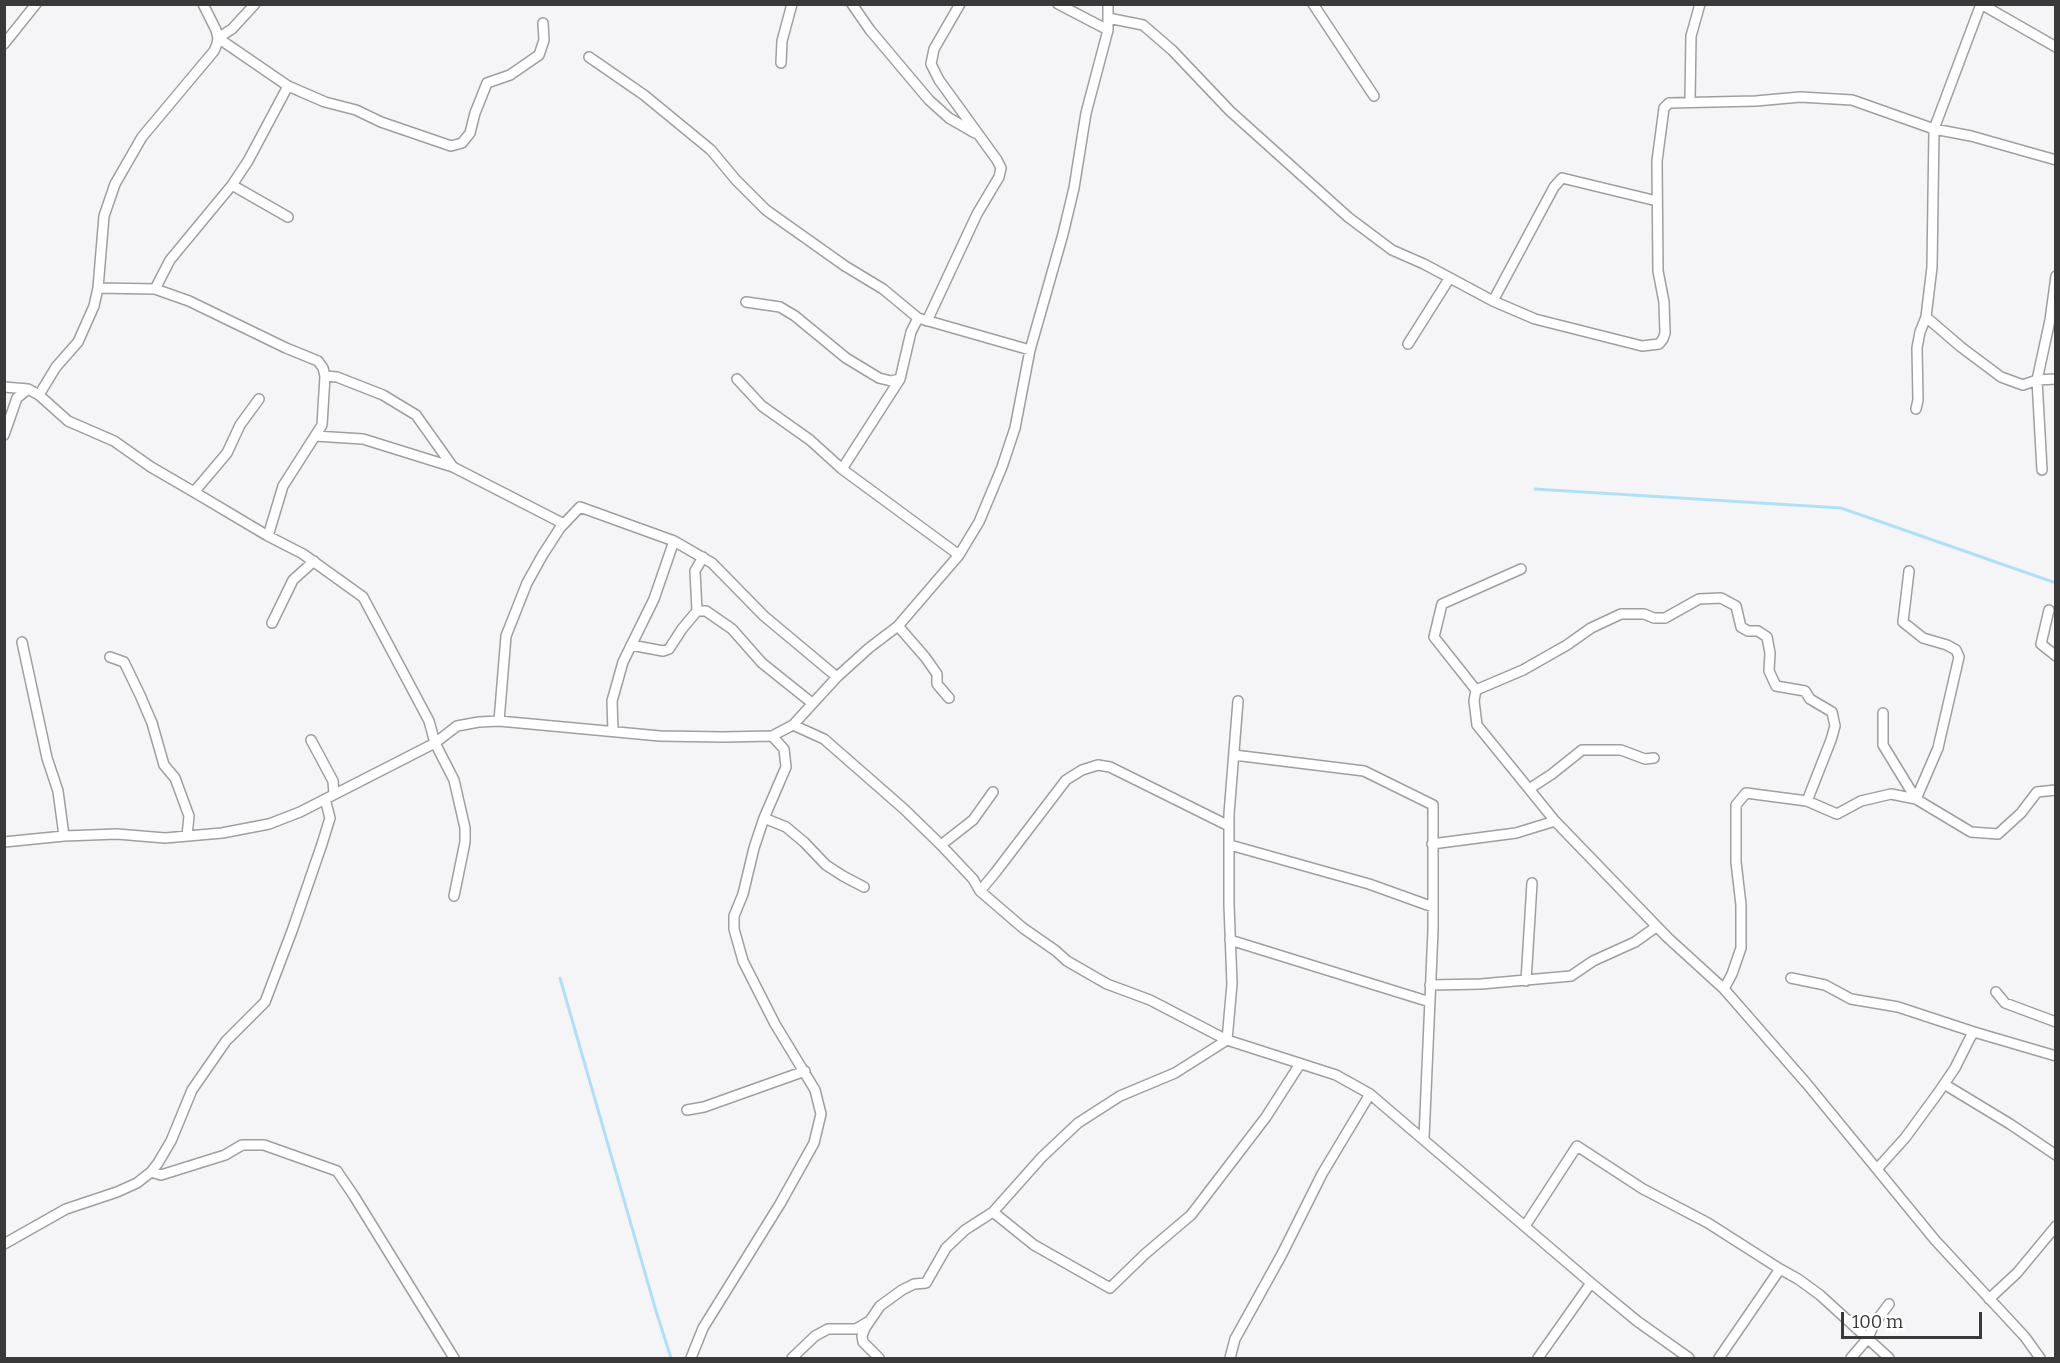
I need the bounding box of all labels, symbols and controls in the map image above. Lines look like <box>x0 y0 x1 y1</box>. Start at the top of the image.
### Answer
scale bar <box>1844 1300 1985 1338</box>
text: 100 m <box>1852 1311 1903 1333</box>

